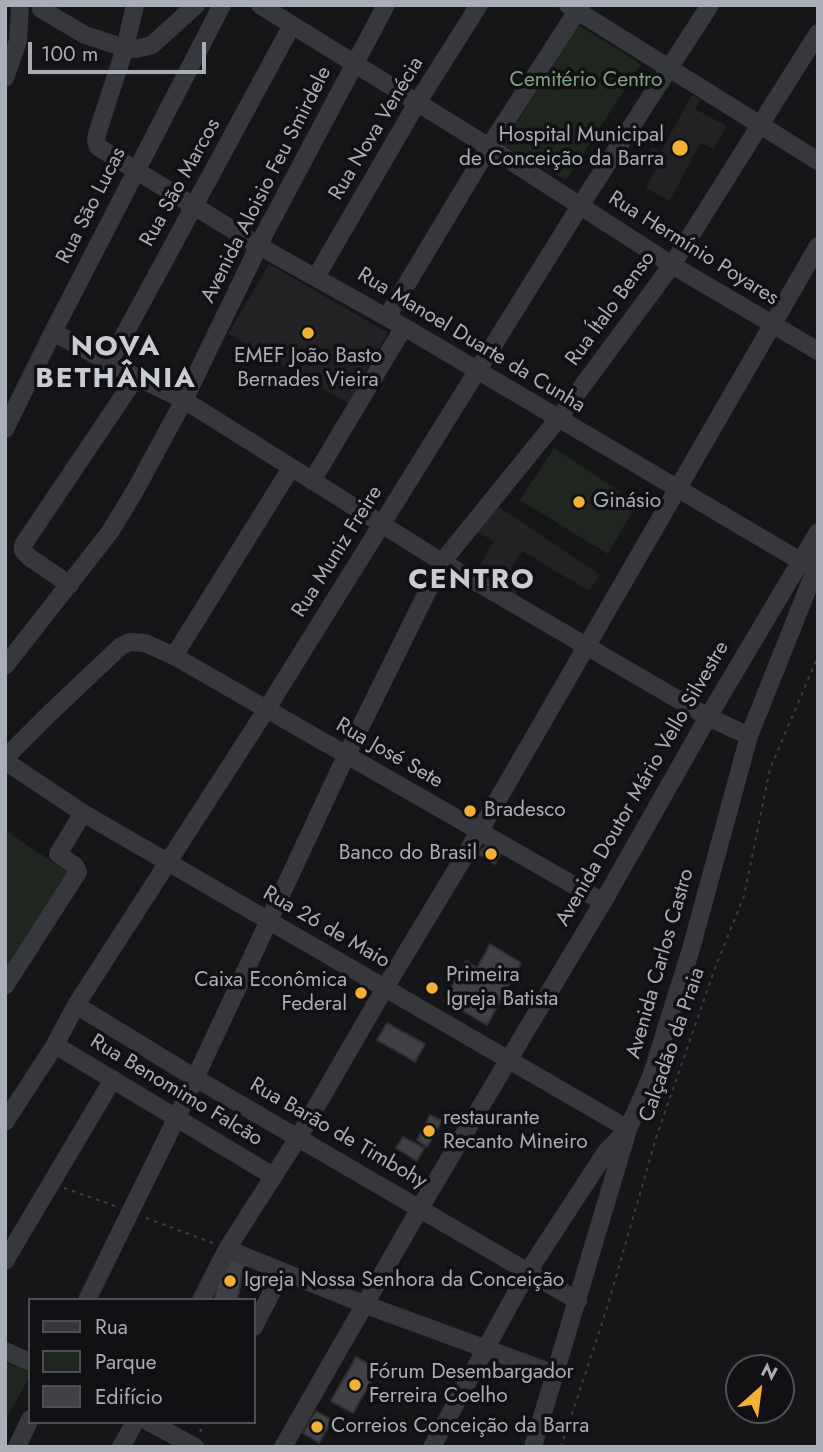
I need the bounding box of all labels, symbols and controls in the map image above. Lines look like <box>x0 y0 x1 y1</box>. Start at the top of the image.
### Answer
scale bar <box>32 28 210 72</box>
text: 100 m <box>41 39 98 69</box>
street label: Rua Nova Venécia <box>324 53 430 205</box>
street label: Avenida Aloisio Feu Smirdele <box>196 63 338 307</box>
park label: Cemitério Centro <box>510 68 662 94</box>
street label: Rua São Marcos <box>135 115 227 251</box>
place label: Hospital Municipal de Conceição da Barra <box>459 123 664 173</box>
marker: Hospital Municipal de Conceição da Barra <box>670 138 690 158</box>
street label: Rua São Lucas <box>52 144 132 268</box>
street label: Rua Hermínio Poyares <box>603 186 783 312</box>
street label: Rua Ítalo Benso <box>561 247 661 371</box>
street label: Rua Manoel Duarte da Cunha <box>352 263 590 419</box>
marker: EMEF João Basto Bernades Vieira <box>300 325 316 341</box>
district label: NOVA BETHÂNIA <box>36 331 196 397</box>
place label: EMEF João Basto Bernades Vieira <box>234 344 382 394</box>
street label: Rua Muniz Freire <box>287 481 389 623</box>
place label: Ginásio <box>593 489 661 515</box>
marker: Ginásio <box>571 494 587 510</box>
district label: CENTRO <box>409 564 535 598</box>
street label: Avenida Doutor Mário Vello Silvestre <box>551 637 735 931</box>
street label: Rua José Sete <box>331 713 447 795</box>
place label: Bradesco <box>484 798 566 824</box>
marker: Bradesco <box>462 803 478 819</box>
place label: Banco do Brasil <box>339 841 477 867</box>
marker: Banco do Brasil <box>483 846 499 862</box>
street label: Avenida Carlos Castro <box>622 866 700 1062</box>
street label: Rua 26 de Maio <box>258 881 394 975</box>
place label: Primeira Igreja Batista <box>446 963 558 1013</box>
street label: Calçadão da Praia <box>635 964 711 1126</box>
place label: Caixa Econômica Federal <box>194 968 347 1018</box>
marker: Primeira Igreja Batista <box>424 980 440 996</box>
marker: Caixa Econômica Federal <box>353 985 369 1001</box>
street label: Rua Benomimo Falcão <box>85 1030 267 1152</box>
street label: Rua Barão de Timbohy <box>245 1073 431 1195</box>
place label: restaurante Recanto Mineiro <box>443 1106 588 1156</box>
marker: restaurante Recanto Mineiro <box>421 1123 437 1139</box>
place label: Igreja Nossa Senhora da Conceição <box>244 1268 564 1294</box>
marker: Igreja Nossa Senhora da Conceição <box>222 1273 238 1289</box>
legend <box>28 1298 256 1424</box>
text: Rua <box>95 1312 128 1342</box>
text: Parque <box>95 1347 157 1377</box>
north arrow <box>725 1354 795 1424</box>
text: N <box>756 1356 782 1387</box>
place label: Fórum Desembargador Ferreira Coelho <box>369 1360 574 1410</box>
marker: Fórum Desembargador Ferreira Coelho <box>347 1377 363 1393</box>
text: Edifício <box>95 1382 162 1412</box>
place label: Correios Conceição da Barra <box>331 1414 589 1440</box>
marker: Correios Conceição da Barra <box>309 1419 325 1435</box>

